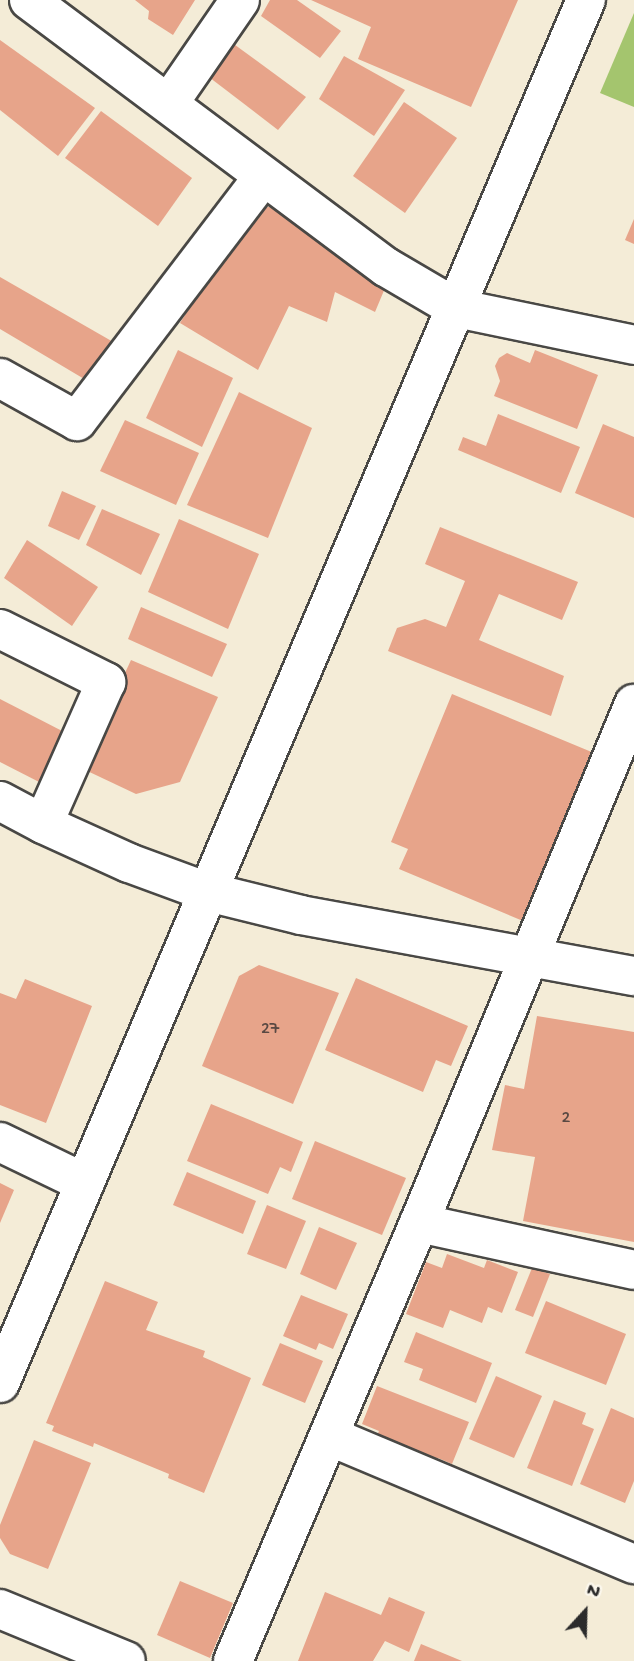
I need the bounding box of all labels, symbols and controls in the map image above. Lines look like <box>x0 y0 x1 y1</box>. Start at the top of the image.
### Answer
house number: 27 <box>261 1019 279 1041</box>
house number: 2 <box>562 1108 570 1130</box>
north arrow <box>550 1577 620 1647</box>
text: N <box>583 1579 603 1605</box>

